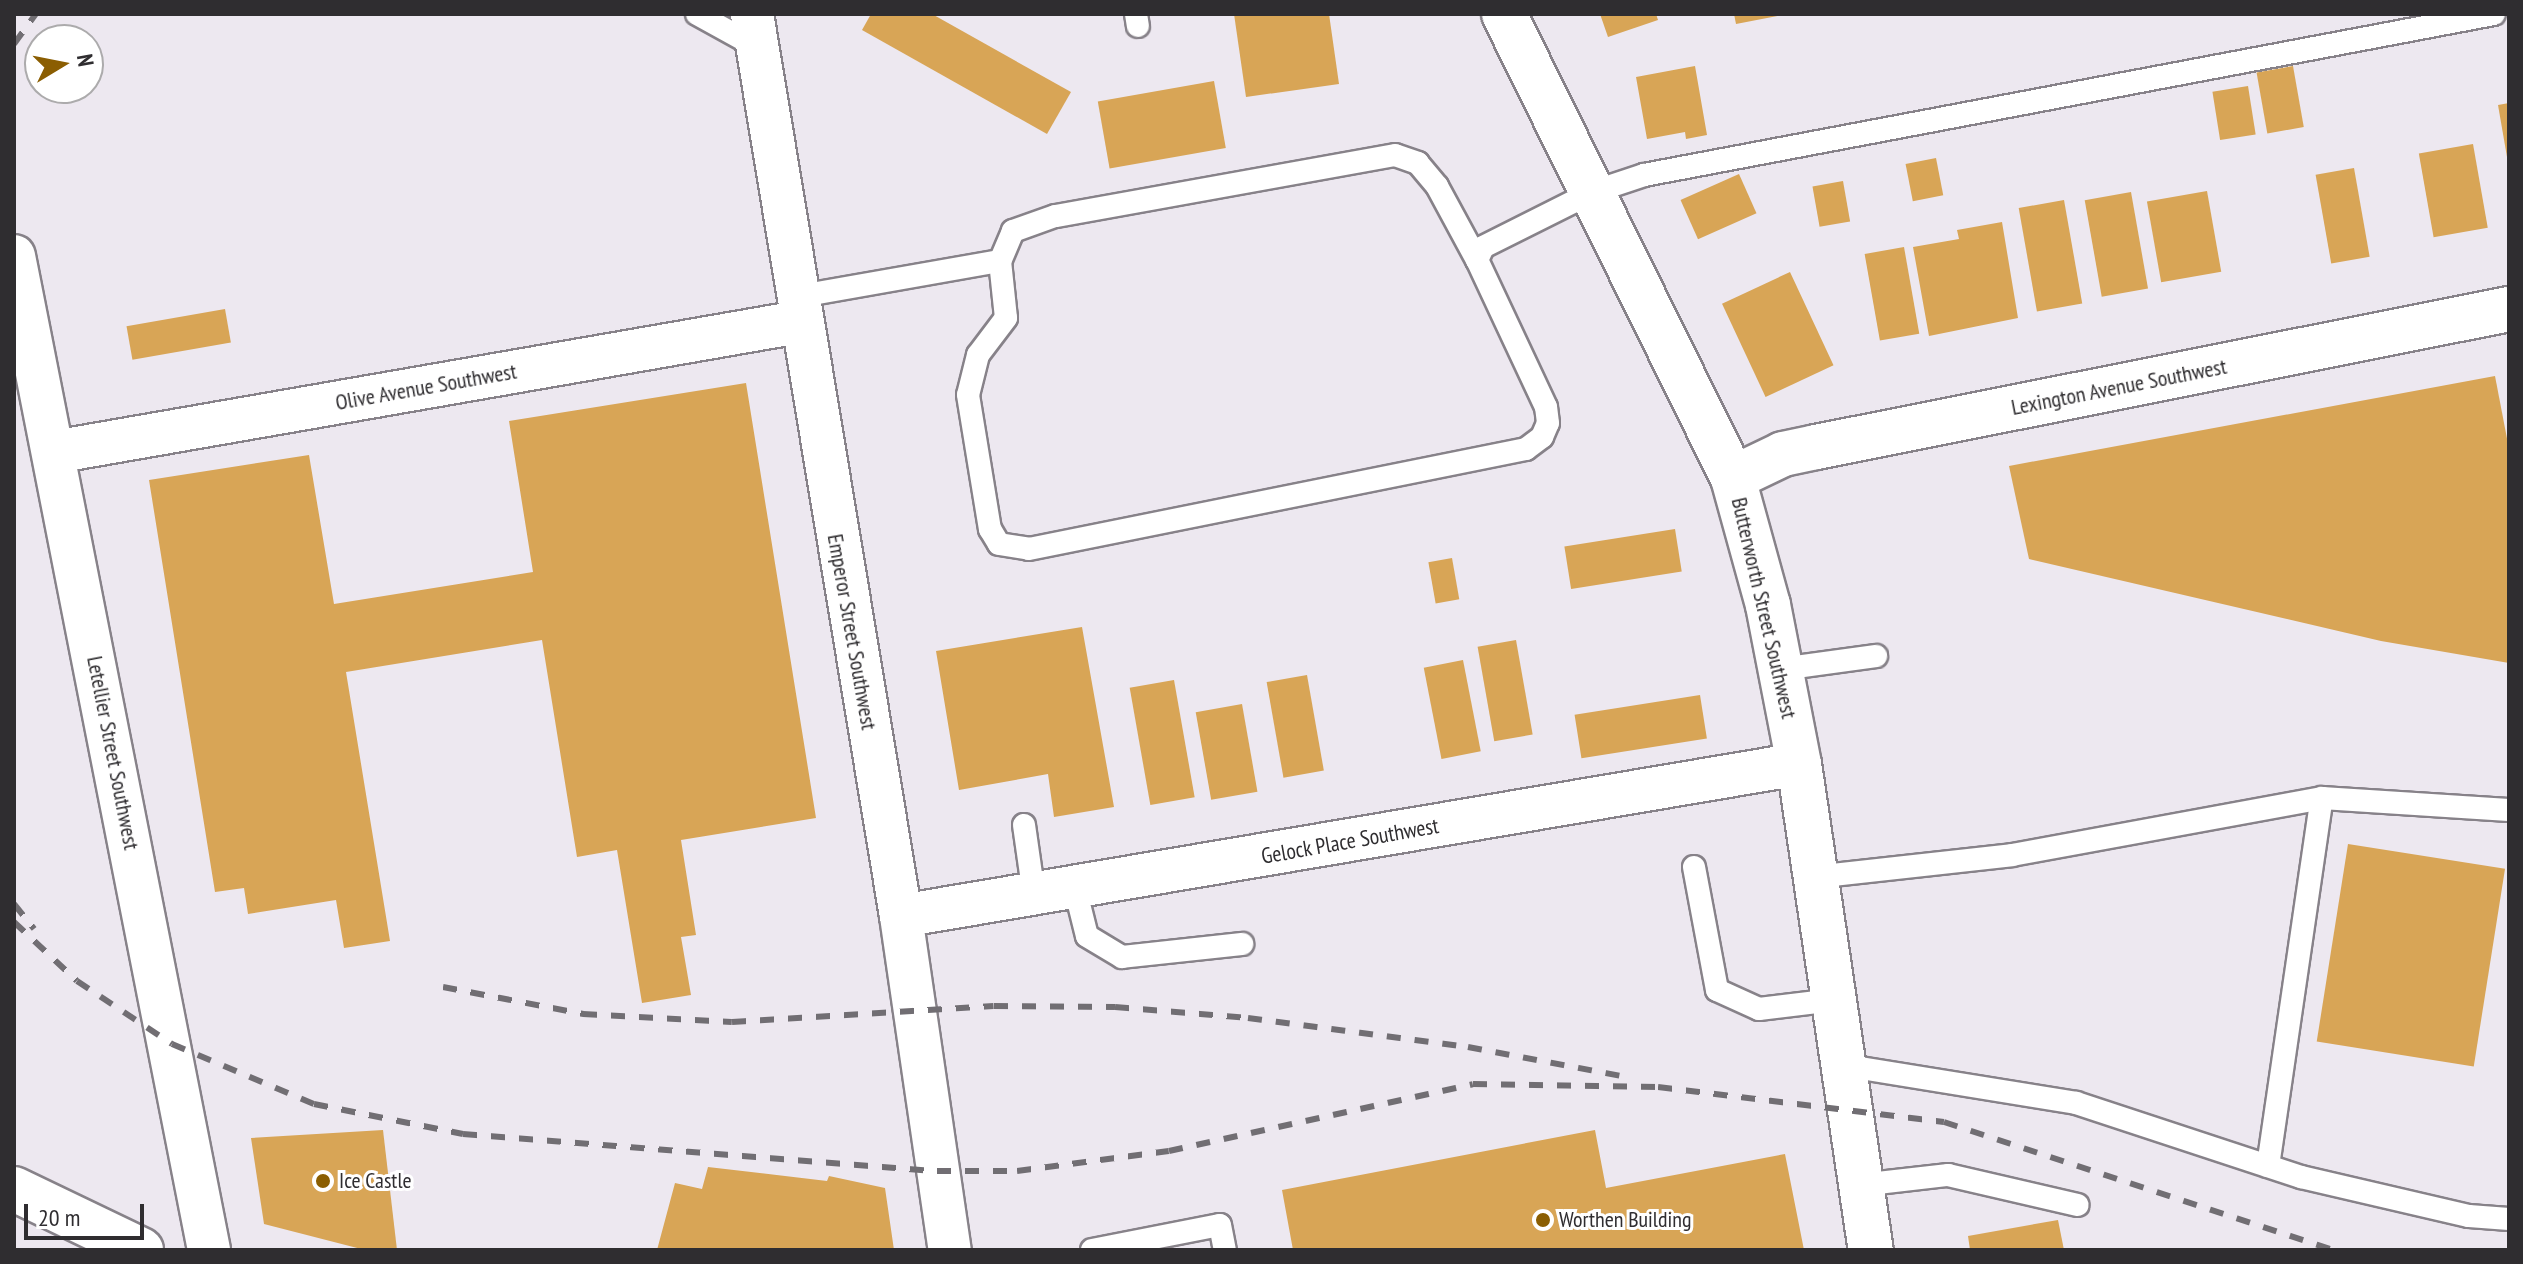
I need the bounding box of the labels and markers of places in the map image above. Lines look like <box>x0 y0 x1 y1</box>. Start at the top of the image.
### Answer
place label: Ice Castle <box>339 1168 412 1194</box>
marker: Ice Castle <box>314 1172 332 1190</box>
place label: Worthen Building <box>1559 1207 1691 1233</box>
marker: Worthen Building <box>1534 1211 1552 1229</box>

